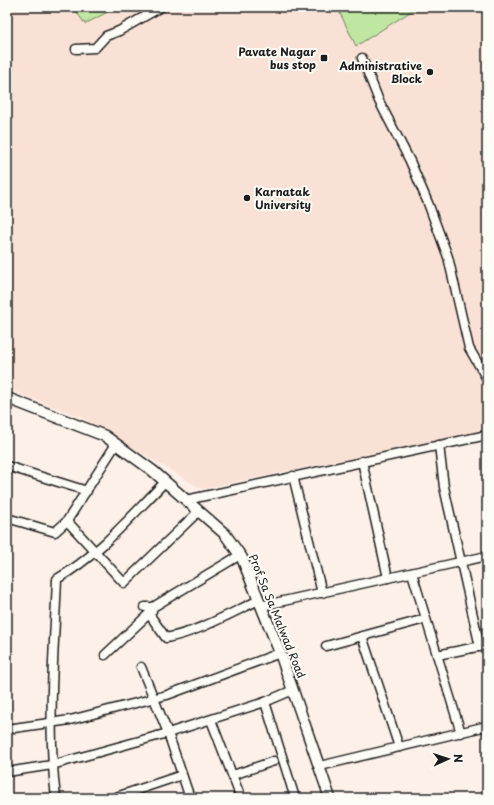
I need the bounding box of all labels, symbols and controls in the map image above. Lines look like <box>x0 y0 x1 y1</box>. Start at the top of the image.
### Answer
place label: Pavate Nagar bus stop <box>238 43 316 73</box>
marker: Pavate Nagar bus stop <box>319 53 329 63</box>
place label: Administrative Block <box>339 57 423 87</box>
marker: Administrative Block <box>425 67 435 77</box>
place label: Karnatak University <box>255 183 311 213</box>
marker: Karnatak University <box>242 193 252 203</box>
street label: Prof Sa Sa Malwad Road <box>245 551 310 680</box>
north arrow <box>428 739 468 779</box>
text: N <box>450 754 467 764</box>

